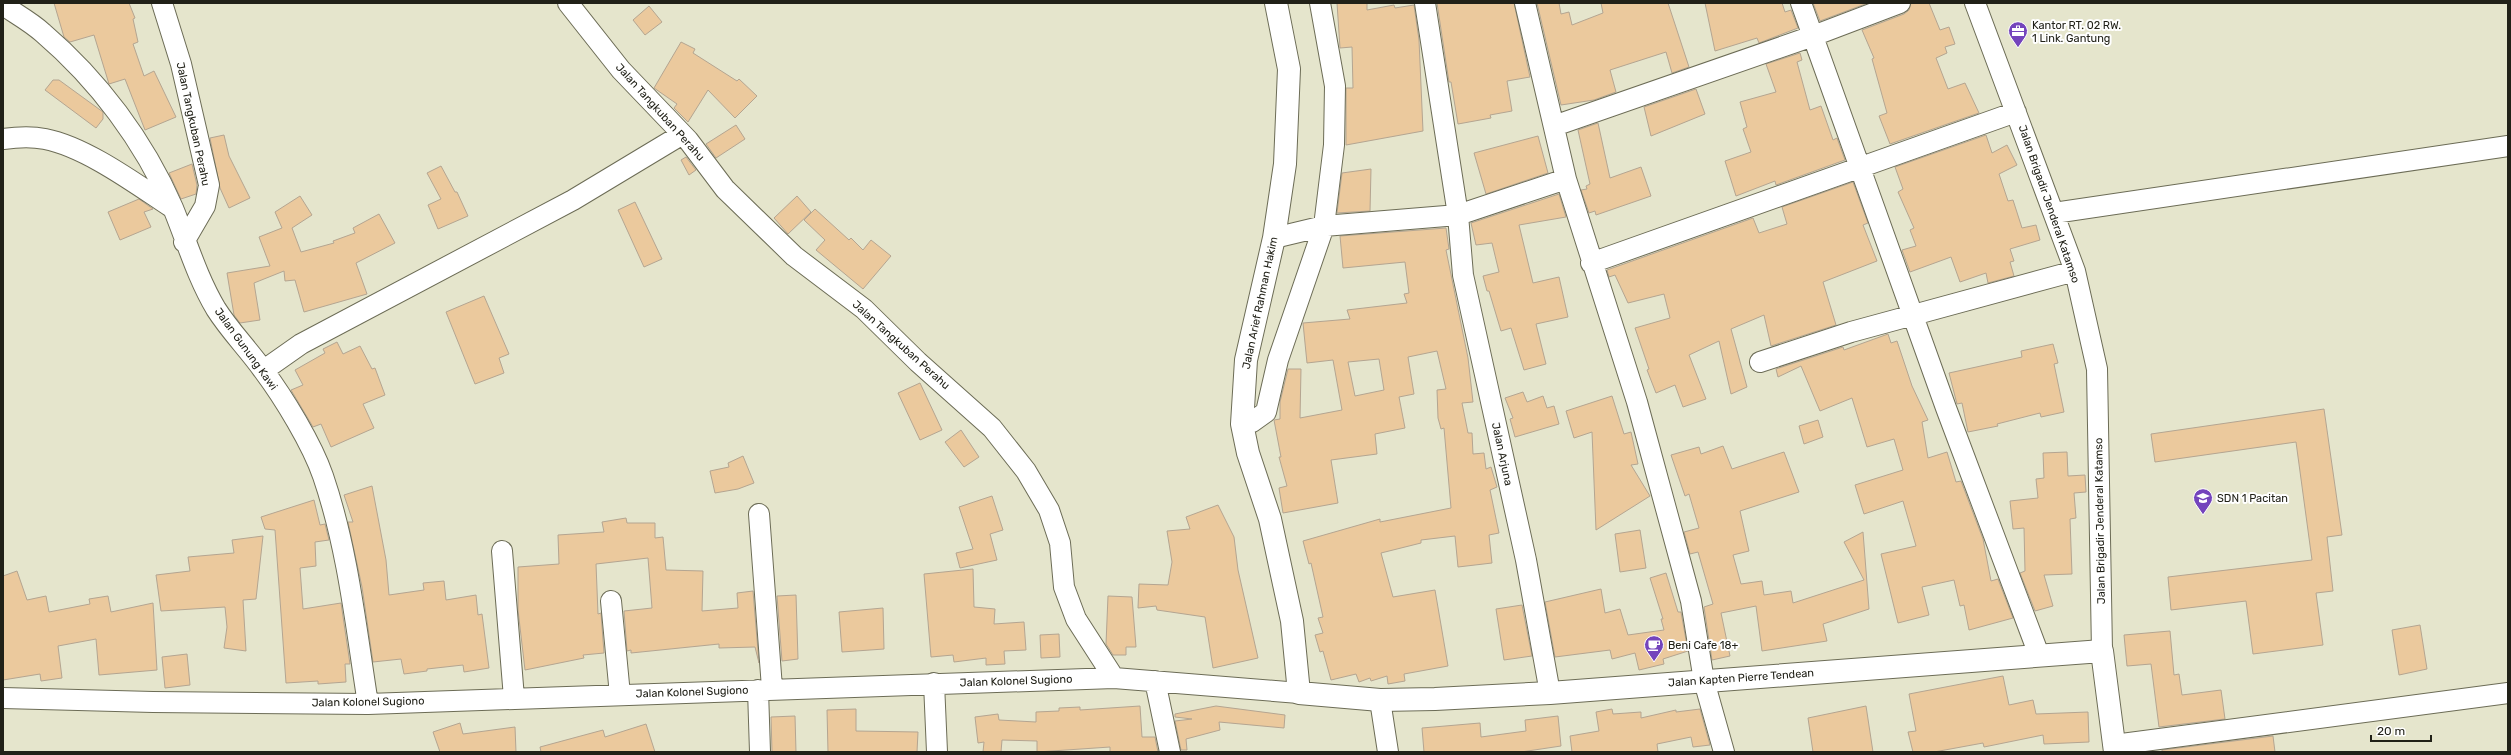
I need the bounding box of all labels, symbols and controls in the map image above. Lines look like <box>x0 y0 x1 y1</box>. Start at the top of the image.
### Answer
place label: Kantor RT. 02 RW. 1 Link. Gantung <box>2032 19 2121 45</box>
office icon: Kantor RT. 02 RW. 1 Link. Gantung <box>2007 20 2029 48</box>
street label: Jalan Tangkuban Perahu <box>174 61 212 187</box>
street label: Jalan Tangkuban Perahu <box>613 61 707 163</box>
street label: Jalan Brigadir Jenderal Katamso <box>2016 123 2082 285</box>
street label: Jalan Arief Rahman Hakim <box>1240 235 1280 370</box>
street label: Jalan Tangkuban Perahu <box>850 298 952 392</box>
street label: Jalan Gunung Kawi <box>212 305 280 393</box>
street label: Jalan Arjuna <box>1489 421 1515 487</box>
street label: Jalan Brigadir Jenderal Katamso <box>2092 438 2108 604</box>
school or university icon: SDN 1 Pacitan <box>2192 487 2214 515</box>
place label: SDN 1 Pacitan <box>2217 492 2288 505</box>
cafe icon: Beni Cafe 18+ <box>1643 634 1665 662</box>
place label: Beni Cafe 18+ <box>1668 639 1739 652</box>
street label: Jalan Kapten Pierre Tendean <box>1668 666 1814 690</box>
street label: Jalan Kolonel Sugiono <box>959 673 1073 689</box>
street label: Jalan Kolonel Sugiono <box>635 684 749 700</box>
street label: Jalan Kolonel Sugiono <box>311 695 425 709</box>
scale bar <box>2371 717 2431 743</box>
text: 20 m <box>2377 724 2405 738</box>

